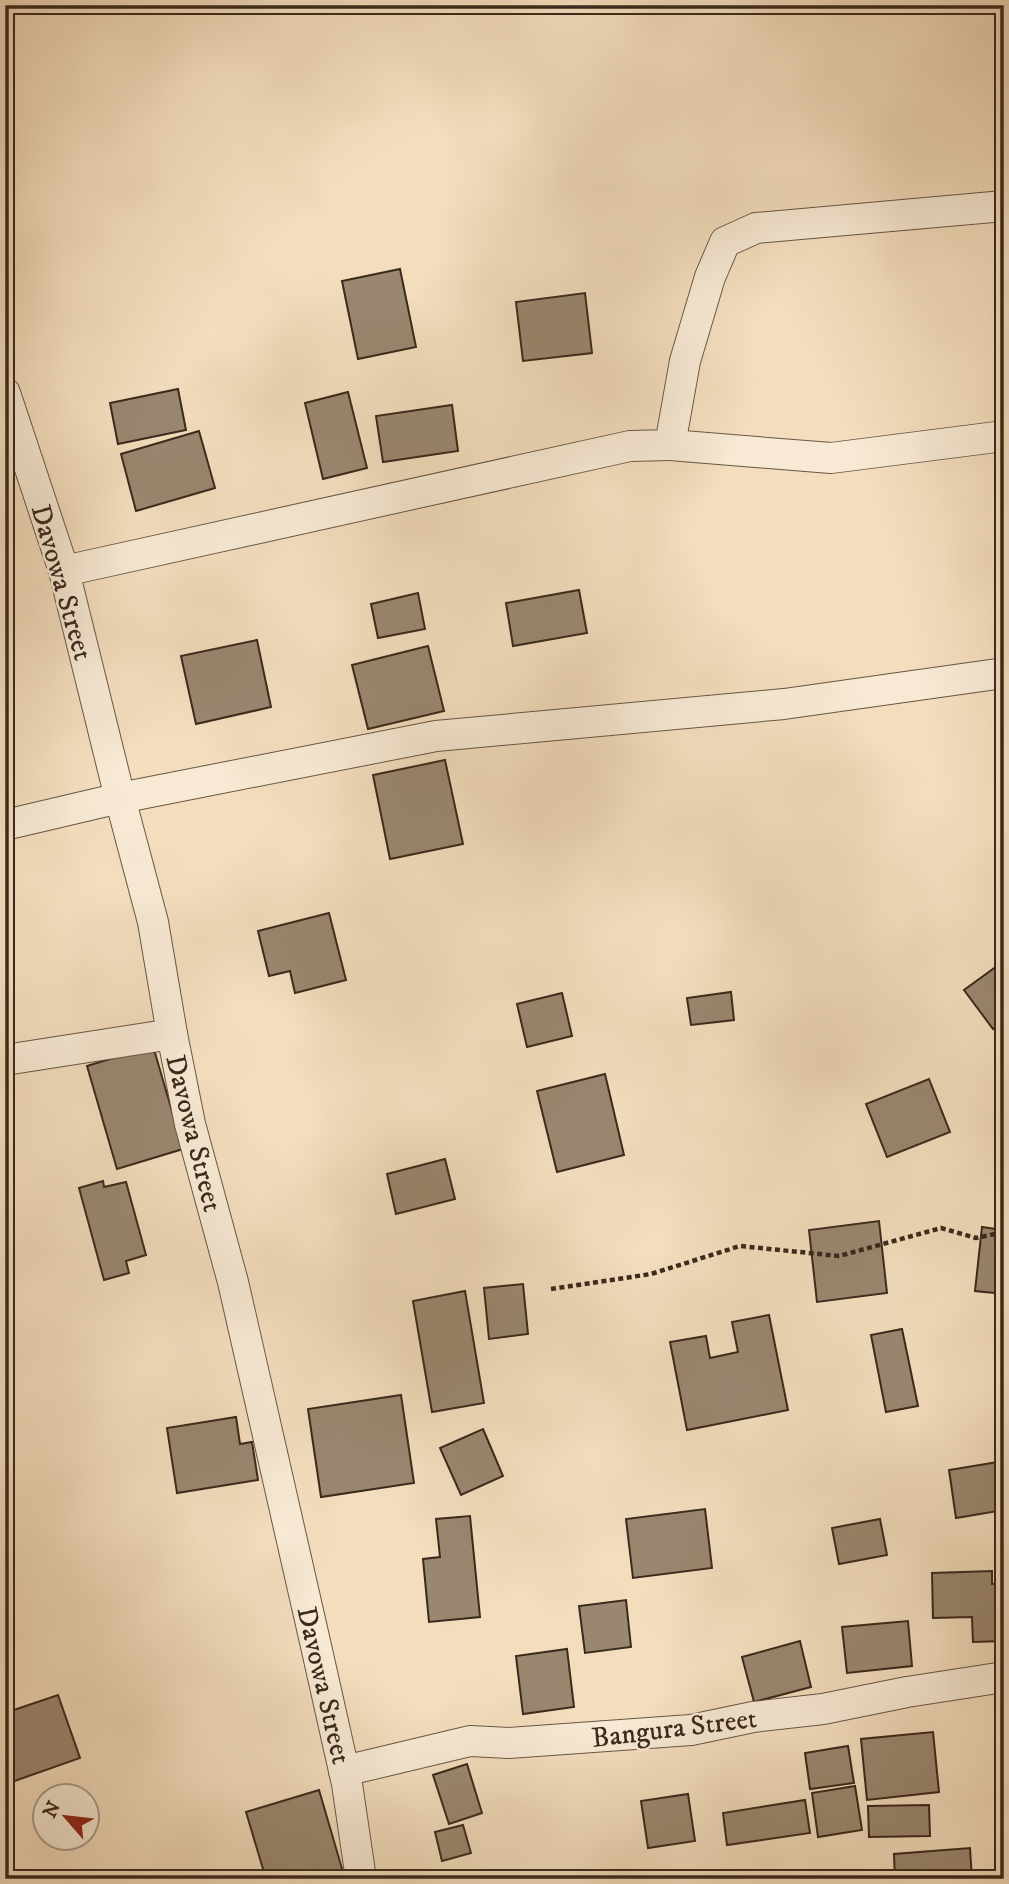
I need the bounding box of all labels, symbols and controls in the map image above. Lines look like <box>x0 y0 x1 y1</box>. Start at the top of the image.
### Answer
street label: Davowa Street <box>23 500 101 664</box>
street label: Davowa Street <box>157 1051 230 1215</box>
street label: Davowa Street <box>288 1603 359 1767</box>
street label: Bangura Street <box>590 1701 759 1756</box>
north arrow <box>32 1783 102 1853</box>
text: N <box>38 1797 66 1822</box>

